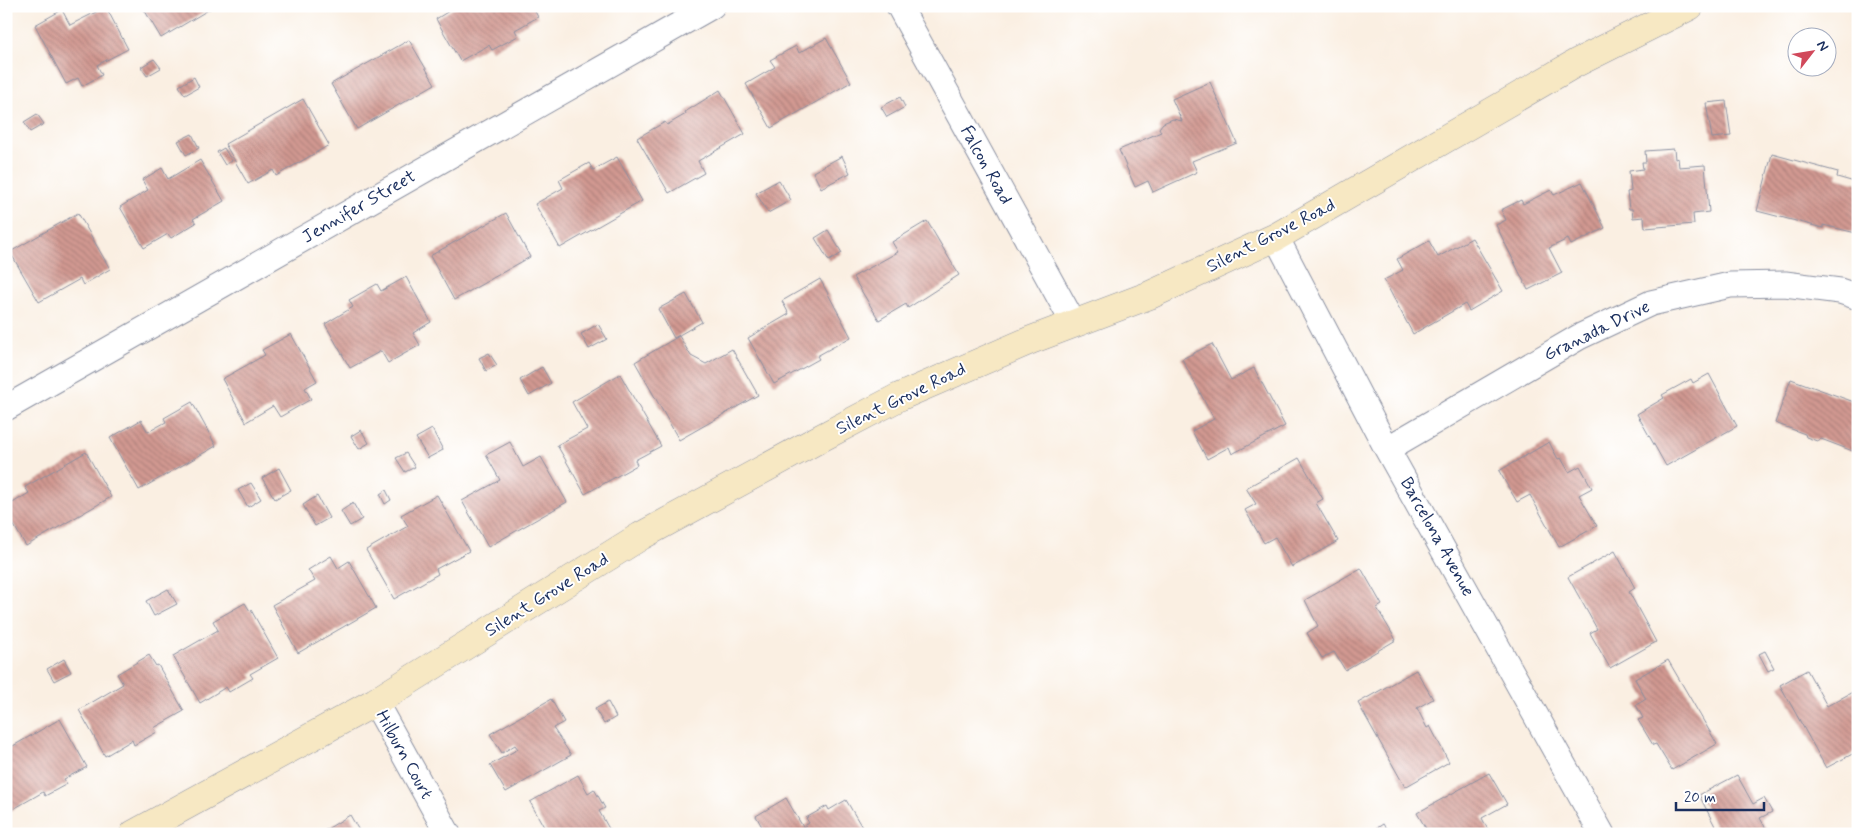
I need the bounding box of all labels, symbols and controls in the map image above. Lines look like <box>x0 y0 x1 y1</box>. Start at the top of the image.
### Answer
north arrow <box>1786 28 1836 78</box>
text: N <box>1812 37 1832 54</box>
street label: Falcon Road <box>954 121 1018 209</box>
street label: Jennifer Street <box>298 165 420 249</box>
street label: Silent Grove Road <box>1202 193 1340 279</box>
street label: Granada Drive <box>1540 295 1654 367</box>
street label: Silent Grove Road <box>832 357 970 441</box>
street label: Barcelona Avenue <box>1394 473 1480 601</box>
street label: Silent Grove Road <box>481 547 613 643</box>
street label: Hilburn Court <box>370 706 438 804</box>
scale bar <box>1676 780 1764 812</box>
text: 20 m <box>1684 788 1716 808</box>

